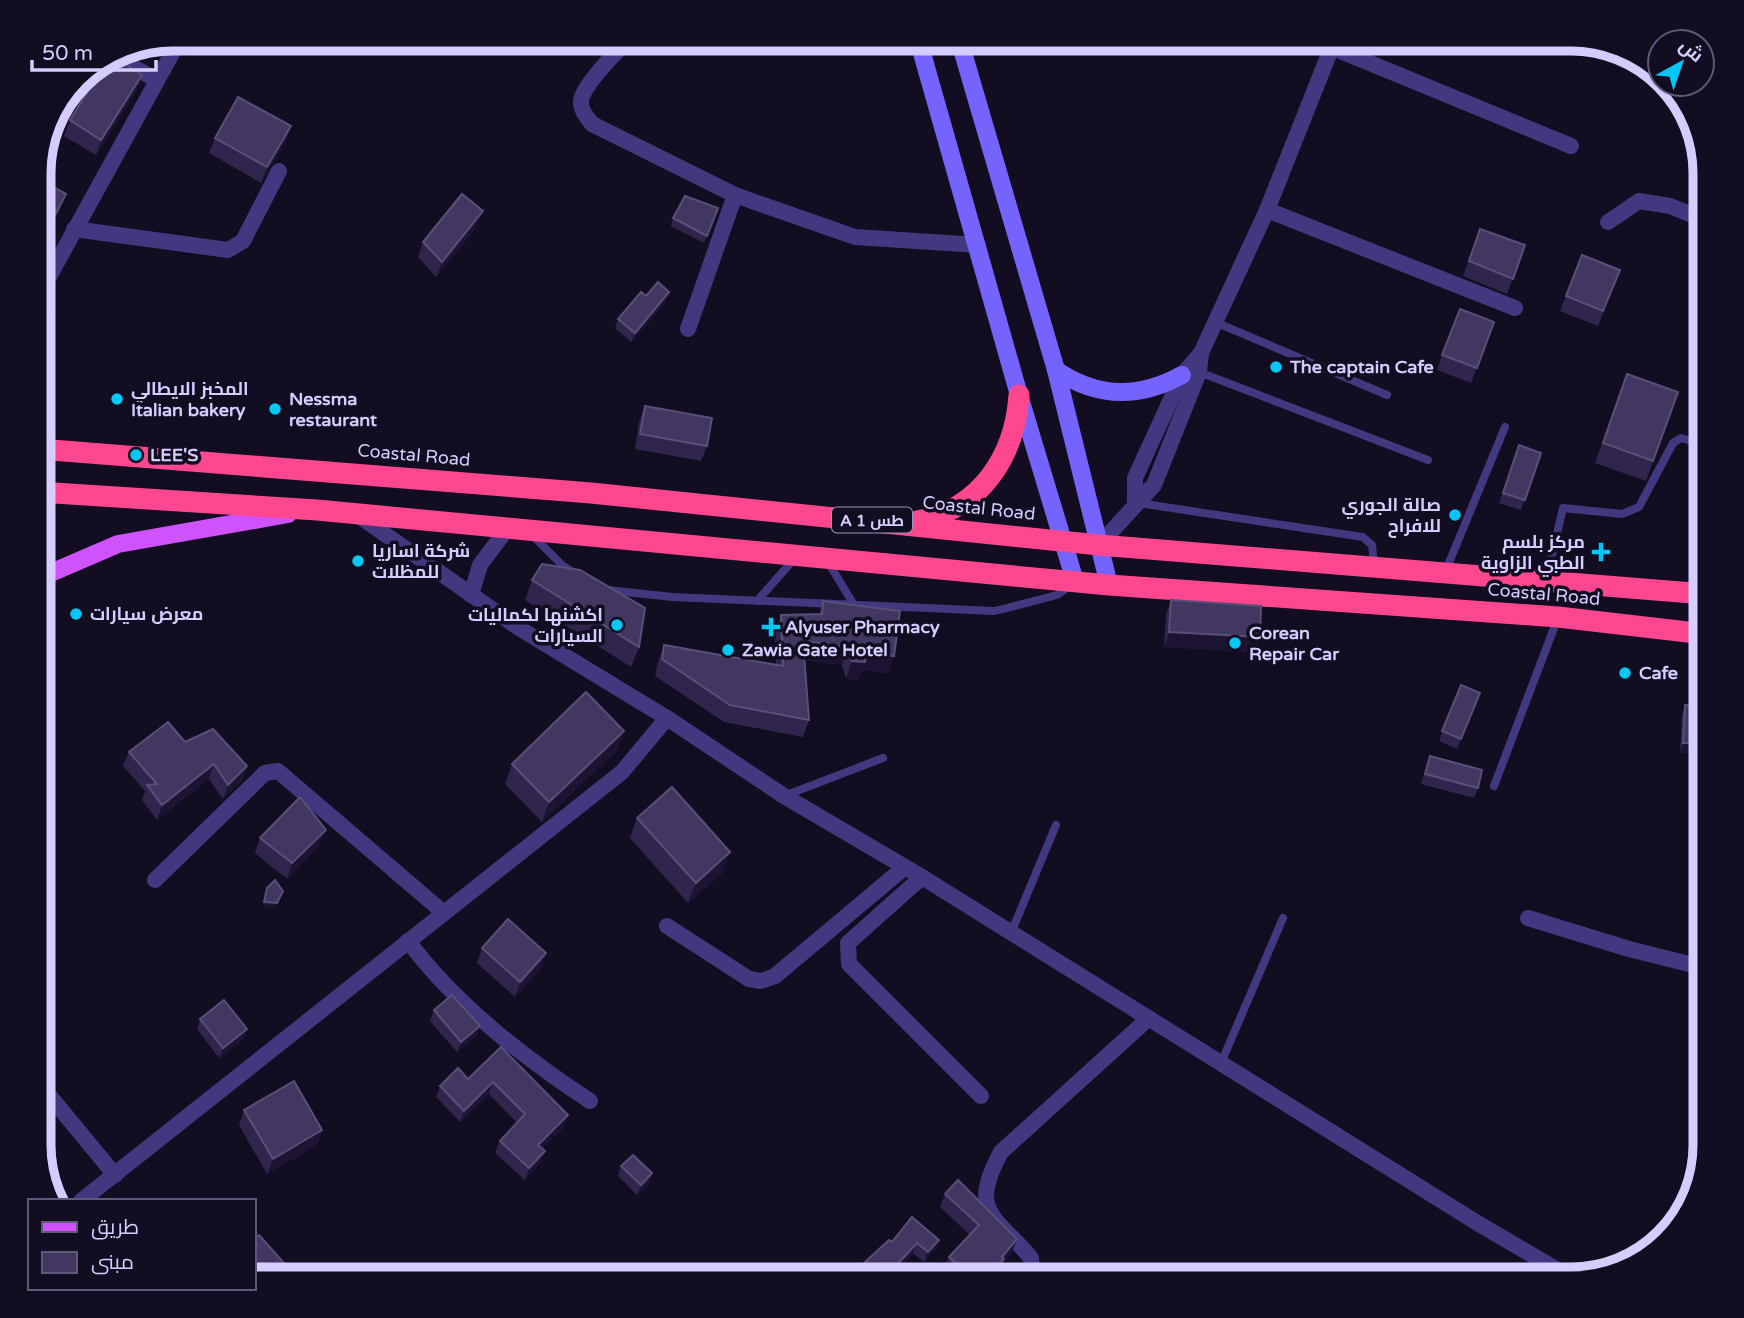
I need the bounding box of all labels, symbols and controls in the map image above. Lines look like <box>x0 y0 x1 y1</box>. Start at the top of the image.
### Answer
scale bar <box>32 28 156 72</box>
north arrow <box>1646 28 1716 98</box>
text: ش <box>1675 34 1708 67</box>
text: 50 m <box>42 41 93 66</box>
place label: The captain Cafe <box>1289 356 1434 378</box>
marker: The captain Cafe <box>1268 359 1284 375</box>
place label: المخبز الايطالي Italian bakery <box>131 378 249 421</box>
place label: Nessma restaurant <box>289 388 377 431</box>
marker: المخبز الايطالي Italian bakery <box>109 391 125 407</box>
marker: Nessma restaurant <box>267 401 283 417</box>
street label: Coastal Road <box>357 439 471 471</box>
place label: LEE'S <box>150 444 198 466</box>
marker: LEE'S <box>128 447 144 463</box>
street label: Coastal Road <box>922 491 1036 525</box>
place label: صالة الجوري للافراح <box>1342 494 1441 538</box>
marker: صالة الجوري للافراح <box>1447 507 1463 523</box>
road number: A 1 طس <box>832 508 912 533</box>
place label: مركز بلسم الطبي الزاوية <box>1481 531 1585 578</box>
place label: شركة اساريا للمظلات <box>372 540 470 583</box>
marker: مركز بلسم الطبي الزاوية <box>1591 542 1611 562</box>
marker: شركة اساريا للمظلات <box>350 553 366 569</box>
street label: Coastal Road <box>1487 578 1601 610</box>
place label: معرض سيارات <box>90 603 203 625</box>
place label: اكشنها لكماليات السيارات <box>468 604 603 647</box>
marker: معرض سيارات <box>68 606 84 622</box>
place label: Alyuser Pharmacy <box>785 616 940 638</box>
marker: اكشنها لكماليات السيارات <box>609 617 625 633</box>
marker: Alyuser Pharmacy <box>763 619 779 635</box>
place label: Corean Repair Car <box>1249 622 1340 665</box>
marker: Corean Repair Car <box>1227 635 1243 651</box>
place label: Zawia Gate Hotel <box>742 639 888 661</box>
marker: Zawia Gate Hotel <box>720 642 736 658</box>
place label: Cafe <box>1639 662 1678 684</box>
marker: Cafe <box>1617 665 1633 681</box>
legend <box>28 1199 256 1290</box>
text: طريق <box>91 1215 139 1240</box>
text: مبنى <box>91 1250 134 1275</box>

